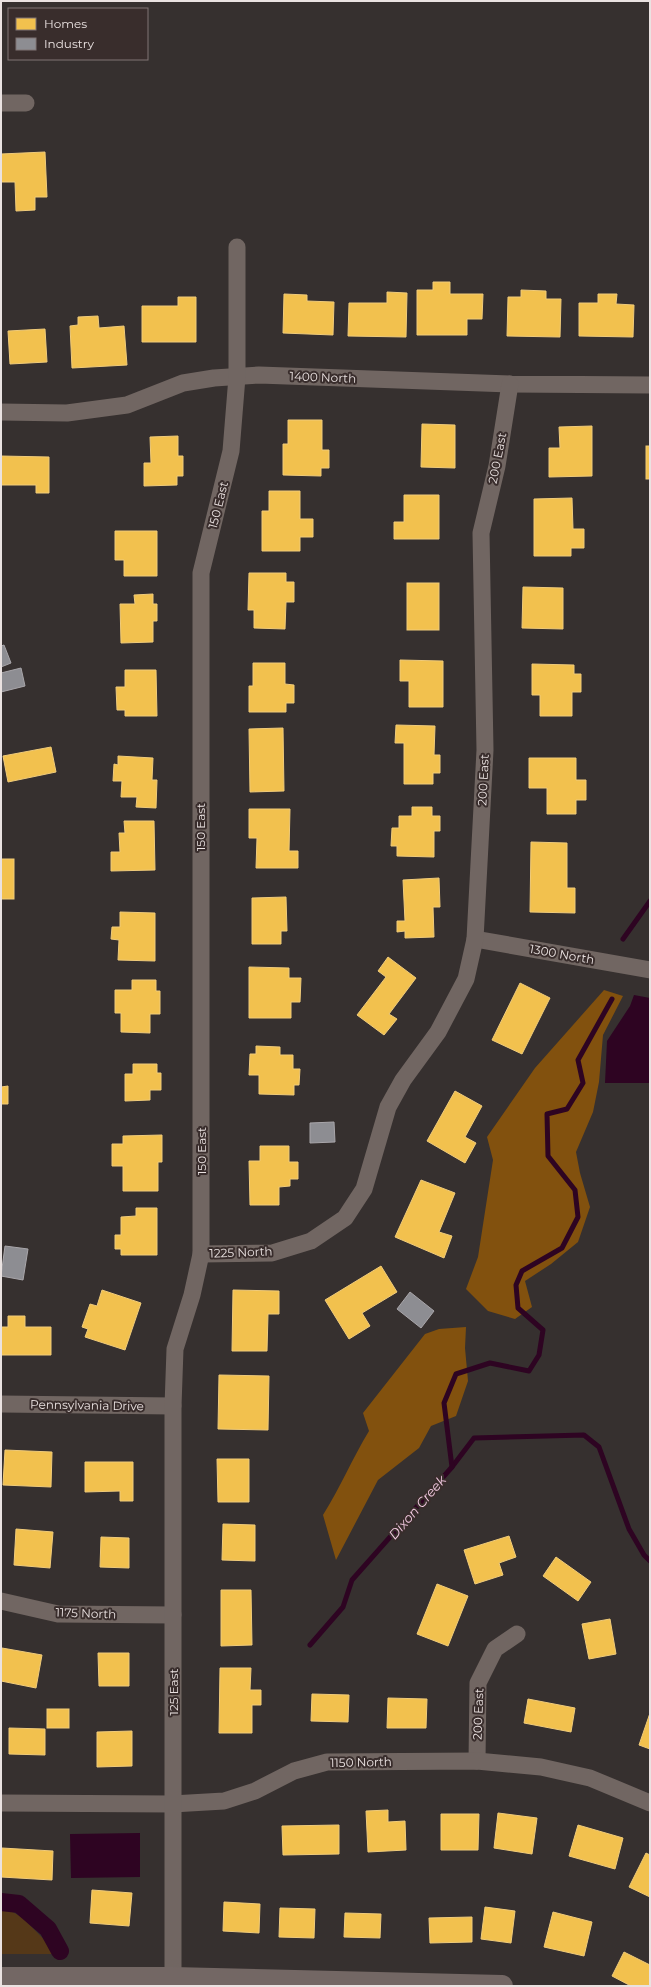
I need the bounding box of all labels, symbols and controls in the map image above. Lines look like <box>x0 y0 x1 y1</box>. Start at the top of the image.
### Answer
legend <box>8 8 148 60</box>
text: Homes <box>44 16 87 31</box>
text: Industry <box>44 36 94 51</box>
street label: 1400 North <box>289 368 357 386</box>
street label: 200 East <box>485 431 509 485</box>
street label: 150 East <box>205 480 231 530</box>
street label: 200 East <box>474 754 492 806</box>
street label: 150 East <box>193 803 208 851</box>
street label: 1300 North <box>528 941 596 967</box>
street label: 150 East <box>194 1127 209 1175</box>
street label: 1225 North <box>209 1243 273 1261</box>
street label: Pennsylvania Drive <box>30 1397 144 1413</box>
water label: Dixon Creek <box>385 1471 450 1542</box>
street label: 1175 North <box>55 1604 117 1622</box>
street label: 125 East <box>166 1668 181 1715</box>
street label: 200 East <box>470 1688 486 1740</box>
street label: 1150 North <box>330 1754 392 1770</box>

